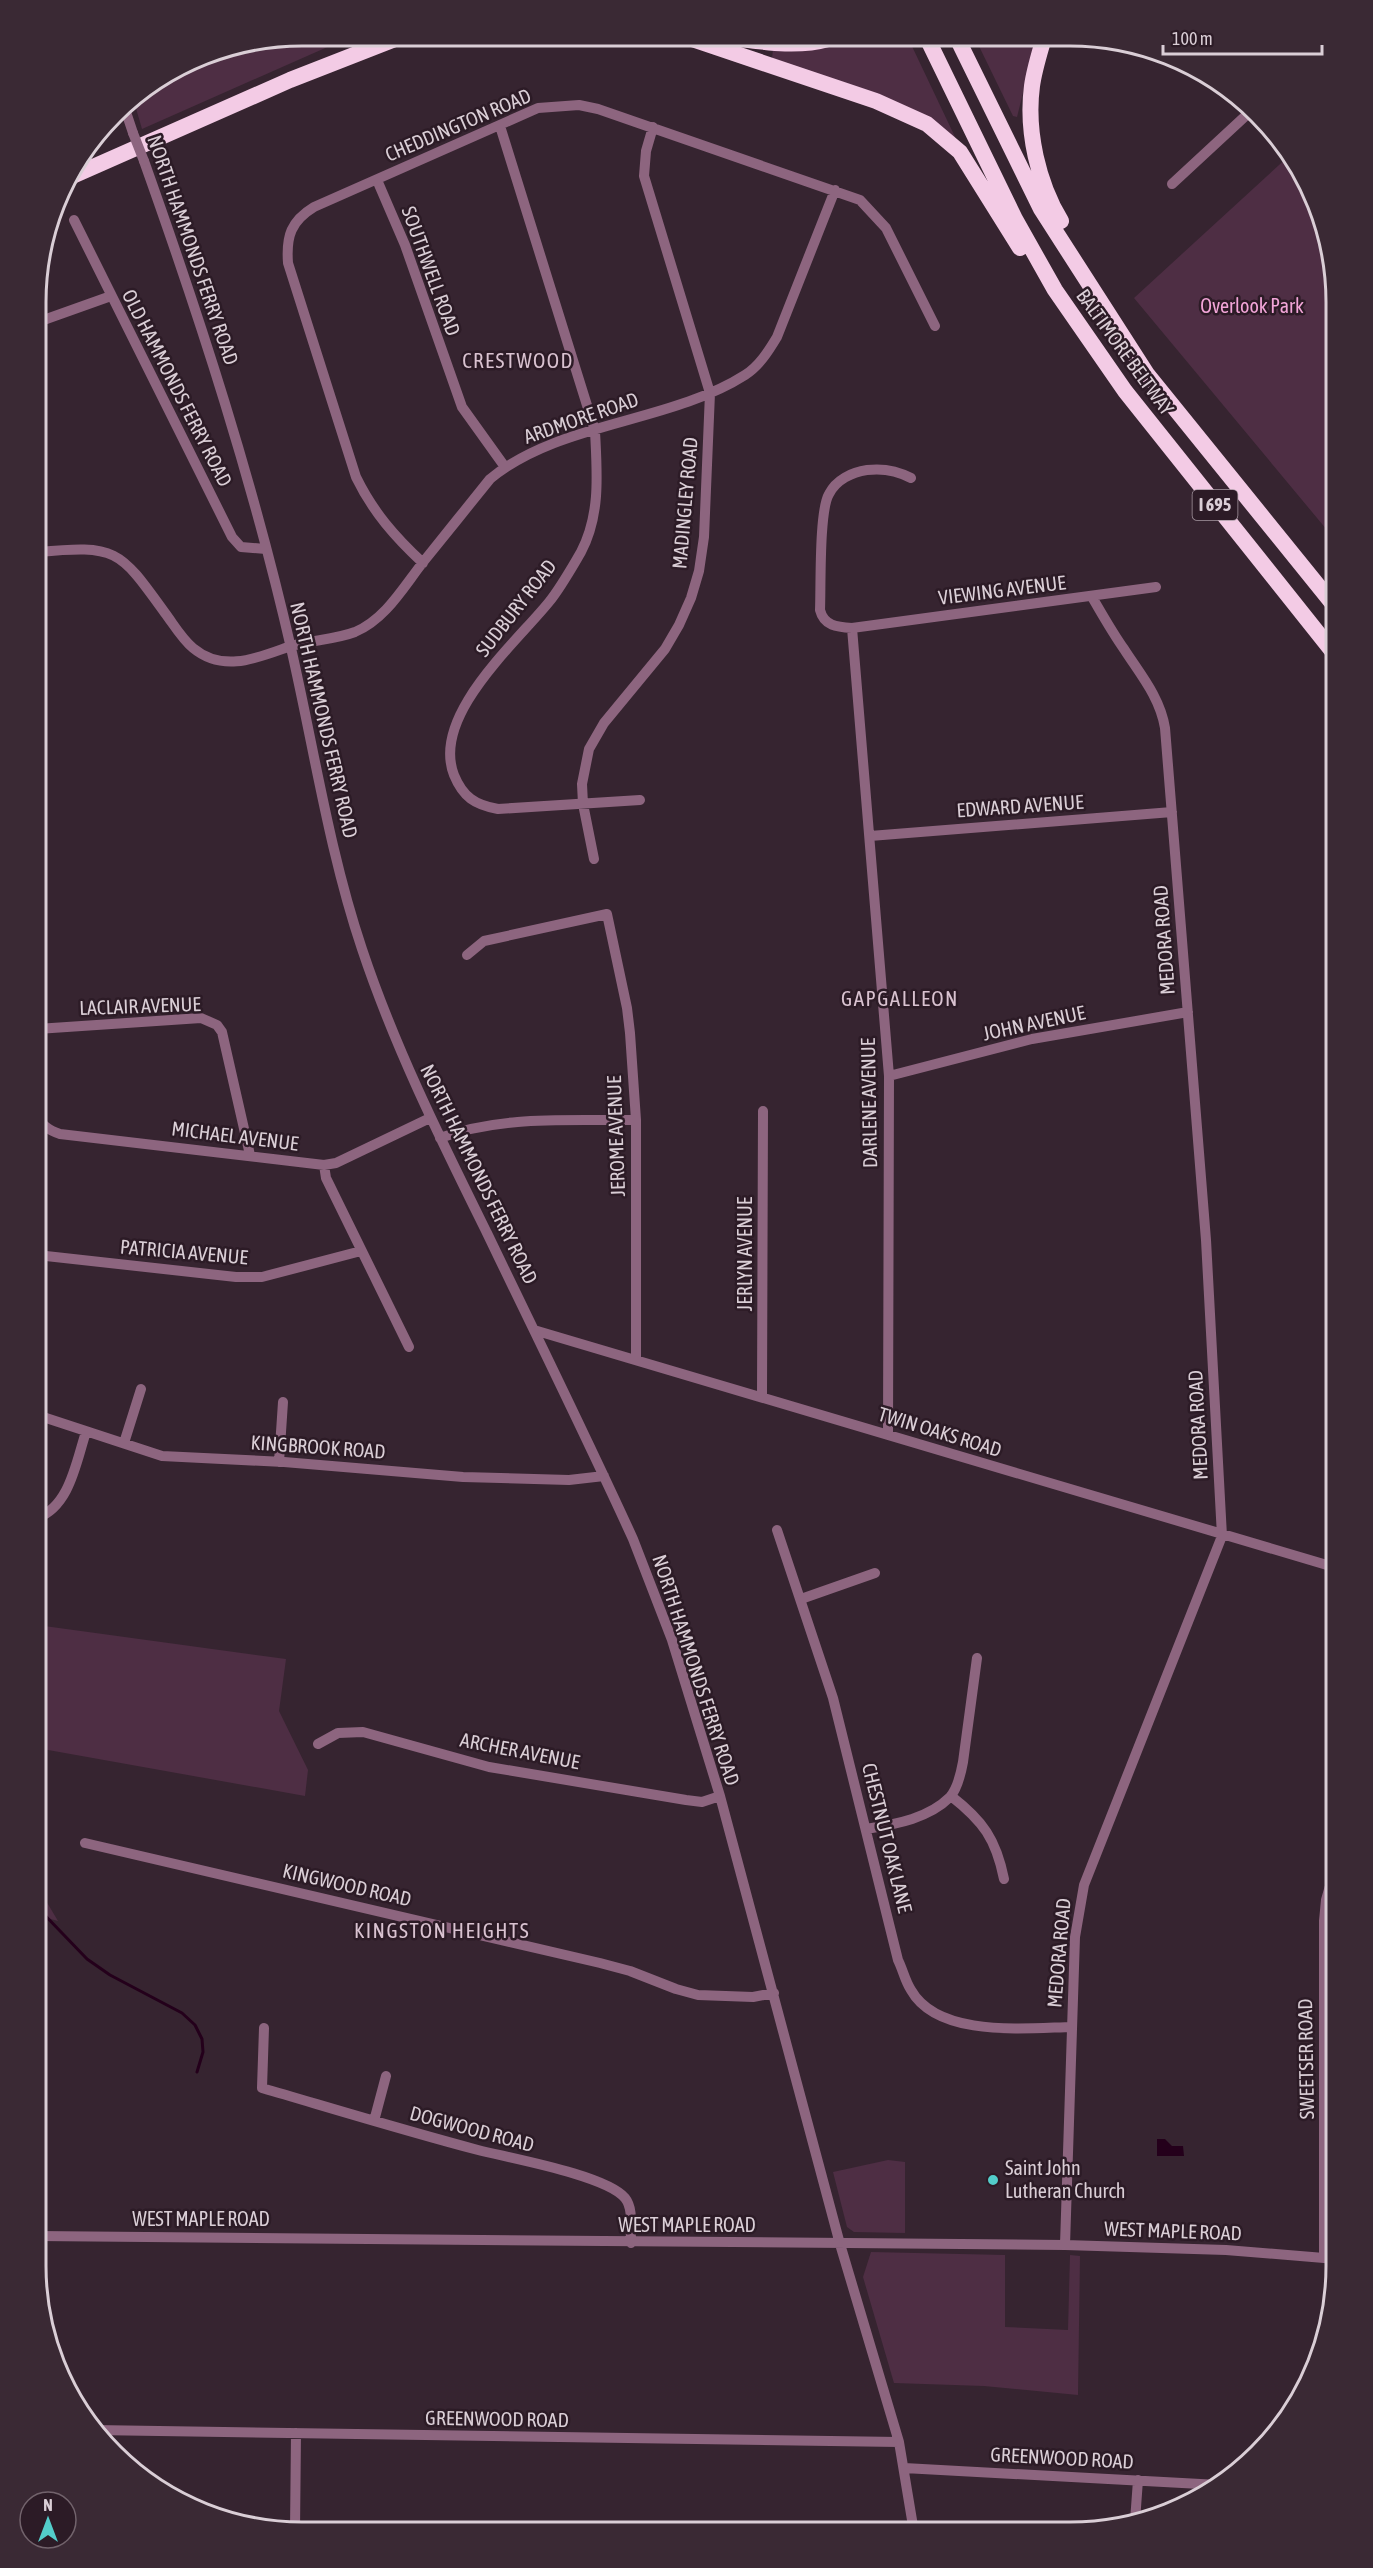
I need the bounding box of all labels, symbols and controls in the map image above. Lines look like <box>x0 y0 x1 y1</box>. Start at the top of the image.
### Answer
scale bar <box>1163 18 1322 56</box>
text: 100 m <box>1172 28 1213 49</box>
street label: CHEDDINGTON ROAD <box>381 83 534 166</box>
street label: NORTH HAMMONDS FERRY ROAD <box>143 132 244 368</box>
street label: SOUTHWELL ROAD <box>397 203 466 339</box>
street label: BALTIMORE BELTWAY <box>1072 284 1179 419</box>
street label: OLD HAMMONDS FERRY ROAD <box>118 285 237 490</box>
park label: Overlook Park <box>1200 294 1304 317</box>
district label: CRESTWOOD <box>462 348 574 372</box>
street label: ARDMORE ROAD <box>520 387 641 448</box>
street label: MADINGLEY ROAD <box>667 436 702 570</box>
road number: I 695 <box>1192 490 1238 520</box>
street label: SUDBURY ROAD <box>471 555 561 661</box>
street label: VIEWING AVENUE <box>937 570 1067 609</box>
street label: NORTH HAMMONDS FERRY ROAD <box>286 600 363 840</box>
street label: EDWARD AVENUE <box>956 790 1085 821</box>
street label: MEDORA ROAD <box>1148 884 1179 996</box>
district label: GAPGALLEON <box>841 986 959 1010</box>
street label: LACLAIR AVENUE <box>79 992 202 1019</box>
street label: JOHN AVENUE <box>981 1000 1088 1045</box>
street label: DARLENE AVENUE <box>856 1037 881 1168</box>
street label: NORTH HAMMONDS FERRY ROAD <box>416 1060 543 1287</box>
street label: JEROME AVENUE <box>602 1075 629 1197</box>
street label: MICHAEL AVENUE <box>170 1116 300 1155</box>
street label: JERLYN AVENUE <box>733 1196 756 1311</box>
street label: PATRICIA AVENUE <box>119 1234 249 1269</box>
street label: MEDORA ROAD <box>1183 1370 1212 1480</box>
street label: TWIN OAKS ROAD <box>876 1402 1005 1461</box>
street label: KINGBROOK ROAD <box>250 1430 386 1463</box>
street label: NORTH HAMMONDS FERRY ROAD <box>648 1552 745 1788</box>
street label: ARCHER AVENUE <box>458 1728 582 1773</box>
street label: CHESTNUT OAK LANE <box>858 1761 917 1916</box>
street label: KINGWOOD ROAD <box>281 1859 414 1910</box>
street label: MEDORA ROAD <box>1042 1897 1075 2009</box>
district label: KINGSTON HEIGHTS <box>354 1918 530 1942</box>
street label: SWEETSER ROAD <box>1293 1998 1318 2120</box>
street label: DOGWOOD ROAD <box>408 2101 537 2156</box>
place label: Saint John Lutheran Church <box>1005 2156 1126 2202</box>
marker: Saint John Lutheran Church <box>986 2173 1000 2187</box>
street label: WEST MAPLE ROAD <box>132 2207 270 2230</box>
street label: WEST MAPLE ROAD <box>618 2213 756 2236</box>
street label: WEST MAPLE ROAD <box>1104 2217 1242 2244</box>
street label: GREENWOOD ROAD <box>425 2406 569 2431</box>
street label: GREENWOOD ROAD <box>990 2442 1134 2473</box>
north arrow <box>18 2490 78 2550</box>
text: N <box>43 2496 53 2514</box>

